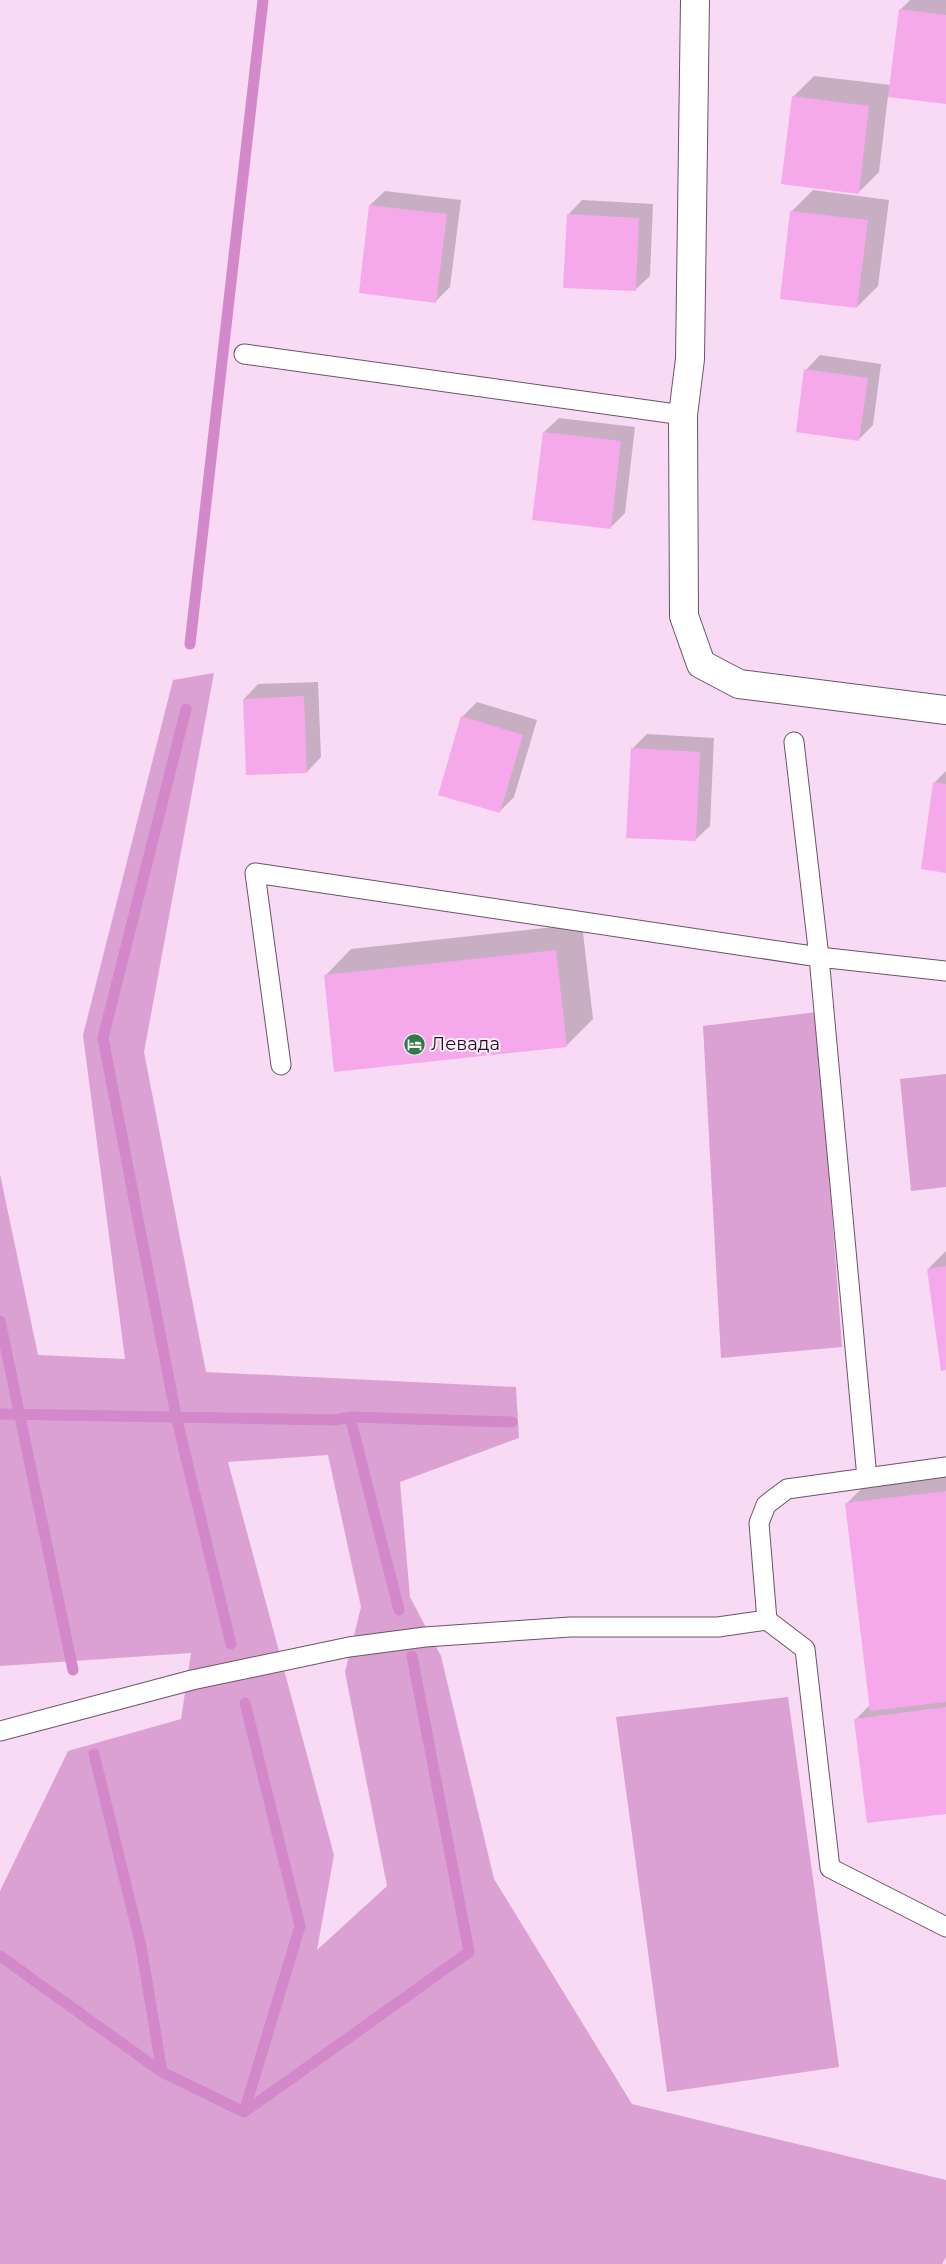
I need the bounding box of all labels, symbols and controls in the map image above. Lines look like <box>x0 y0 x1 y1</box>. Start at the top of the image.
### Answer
hotel icon: Левада <box>403 1032 427 1056</box>
place label: Левада <box>431 1033 500 1055</box>

